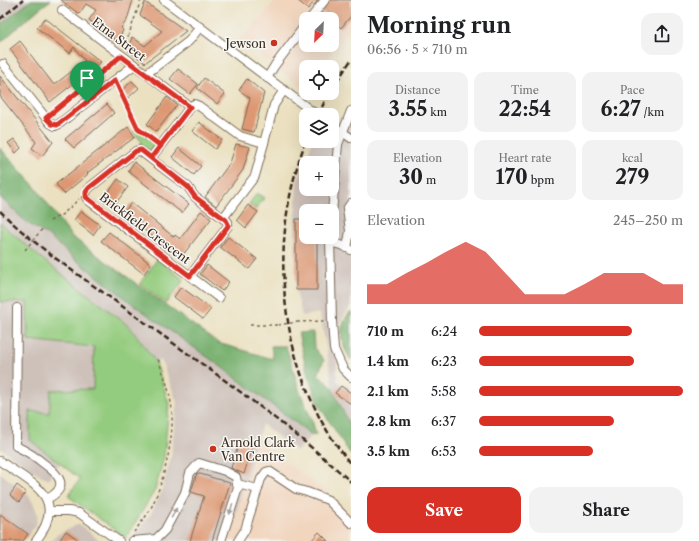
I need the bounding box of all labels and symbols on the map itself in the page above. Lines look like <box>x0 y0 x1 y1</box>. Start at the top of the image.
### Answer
north arrow <box>299 12 339 52</box>
street label: Etna Street <box>89 14 149 65</box>
place label: Jewson <box>224 36 266 51</box>
marker: Jewson <box>269 38 279 48</box>
pin <box>70 61 104 102</box>
street label: Brickfield Crescent <box>97 189 194 267</box>
place label: Arnold Clark Van Centre <box>220 435 296 464</box>
marker: Arnold Clark Van Centre <box>208 444 218 454</box>
one-way arrow <box>228 503 234 515</box>
one-way arrow <box>171 507 177 519</box>

